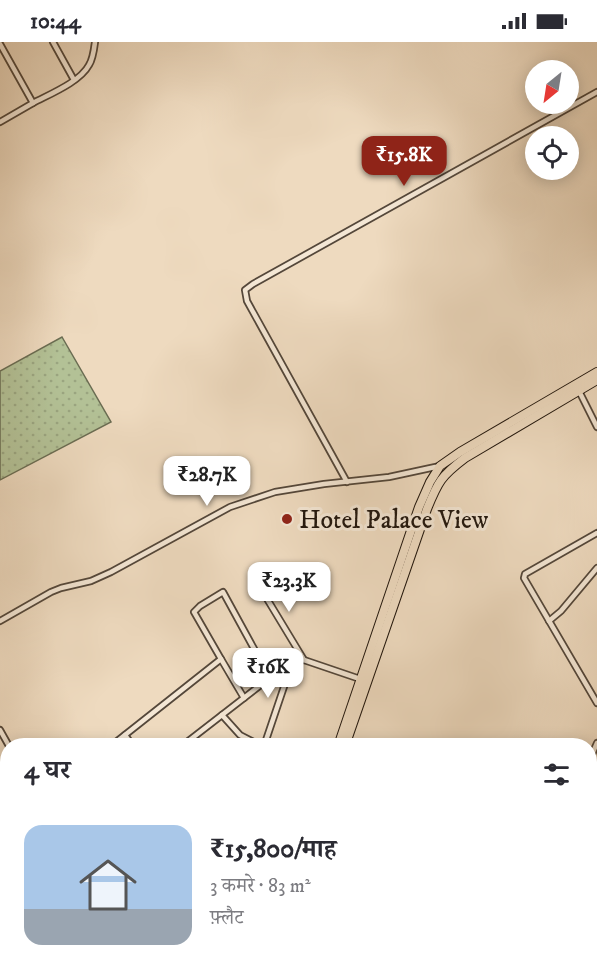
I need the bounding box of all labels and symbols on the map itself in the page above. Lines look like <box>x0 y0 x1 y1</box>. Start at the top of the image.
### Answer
north arrow <box>525 60 579 114</box>
pin: ₹15.8K <box>355 136 453 187</box>
pin: ₹28.7K <box>158 456 256 507</box>
place label: Hotel Palace View <box>299 504 489 537</box>
marker: Hotel Palace View <box>280 512 294 526</box>
pin: ₹23.3K <box>240 562 338 613</box>
pin: ₹16K <box>232 648 304 699</box>

